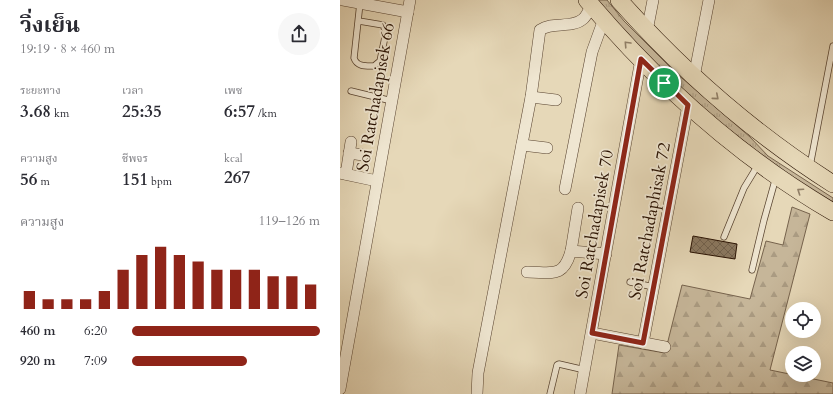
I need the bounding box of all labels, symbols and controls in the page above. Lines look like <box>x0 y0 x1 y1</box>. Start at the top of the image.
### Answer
text: วิ่งเย็น <box>20 10 80 40</box>
button: share <box>278 13 320 55</box>
street label: Soi Ratchadapisek 66 <box>351 21 400 173</box>
text: 19:19 · 8 × 460 m <box>20 40 115 58</box>
one-way arrow <box>624 41 631 49</box>
pin <box>647 66 681 100</box>
icon: arrive <box>653 72 675 94</box>
text: ระยะทาง <box>20 83 61 98</box>
text: เวลา <box>122 83 143 98</box>
text: เพซ <box>224 83 242 98</box>
one-way arrow <box>712 92 719 99</box>
text: 3.68 <box>20 100 51 123</box>
text: 25:35 <box>122 100 162 123</box>
text: 6:57 <box>224 100 255 123</box>
text: km <box>51 106 69 121</box>
text: /km <box>255 106 277 121</box>
street label: Soi Ratchadaphisak 72 <box>623 140 676 302</box>
street label: Soi Ratchadapisek 70 <box>570 148 619 300</box>
text: ความสูง <box>20 151 58 166</box>
text: ชีพจร <box>122 151 148 166</box>
text: kcal <box>224 151 242 166</box>
text: 267 <box>224 166 250 189</box>
text: 56 <box>20 168 37 191</box>
text: 151 <box>122 168 148 191</box>
text: m <box>37 174 50 189</box>
text: bpm <box>148 174 172 189</box>
one-way arrow <box>797 188 804 196</box>
text: 119–126 m <box>258 212 320 230</box>
text: ความสูง <box>20 213 64 231</box>
map controls <box>785 302 821 382</box>
button: locate <box>785 302 821 338</box>
text: 460 m <box>20 322 55 340</box>
text: 6:20 <box>84 322 107 340</box>
button: layers <box>785 346 821 382</box>
text: 920 m <box>20 352 55 370</box>
text: 7:09 <box>84 352 107 370</box>

